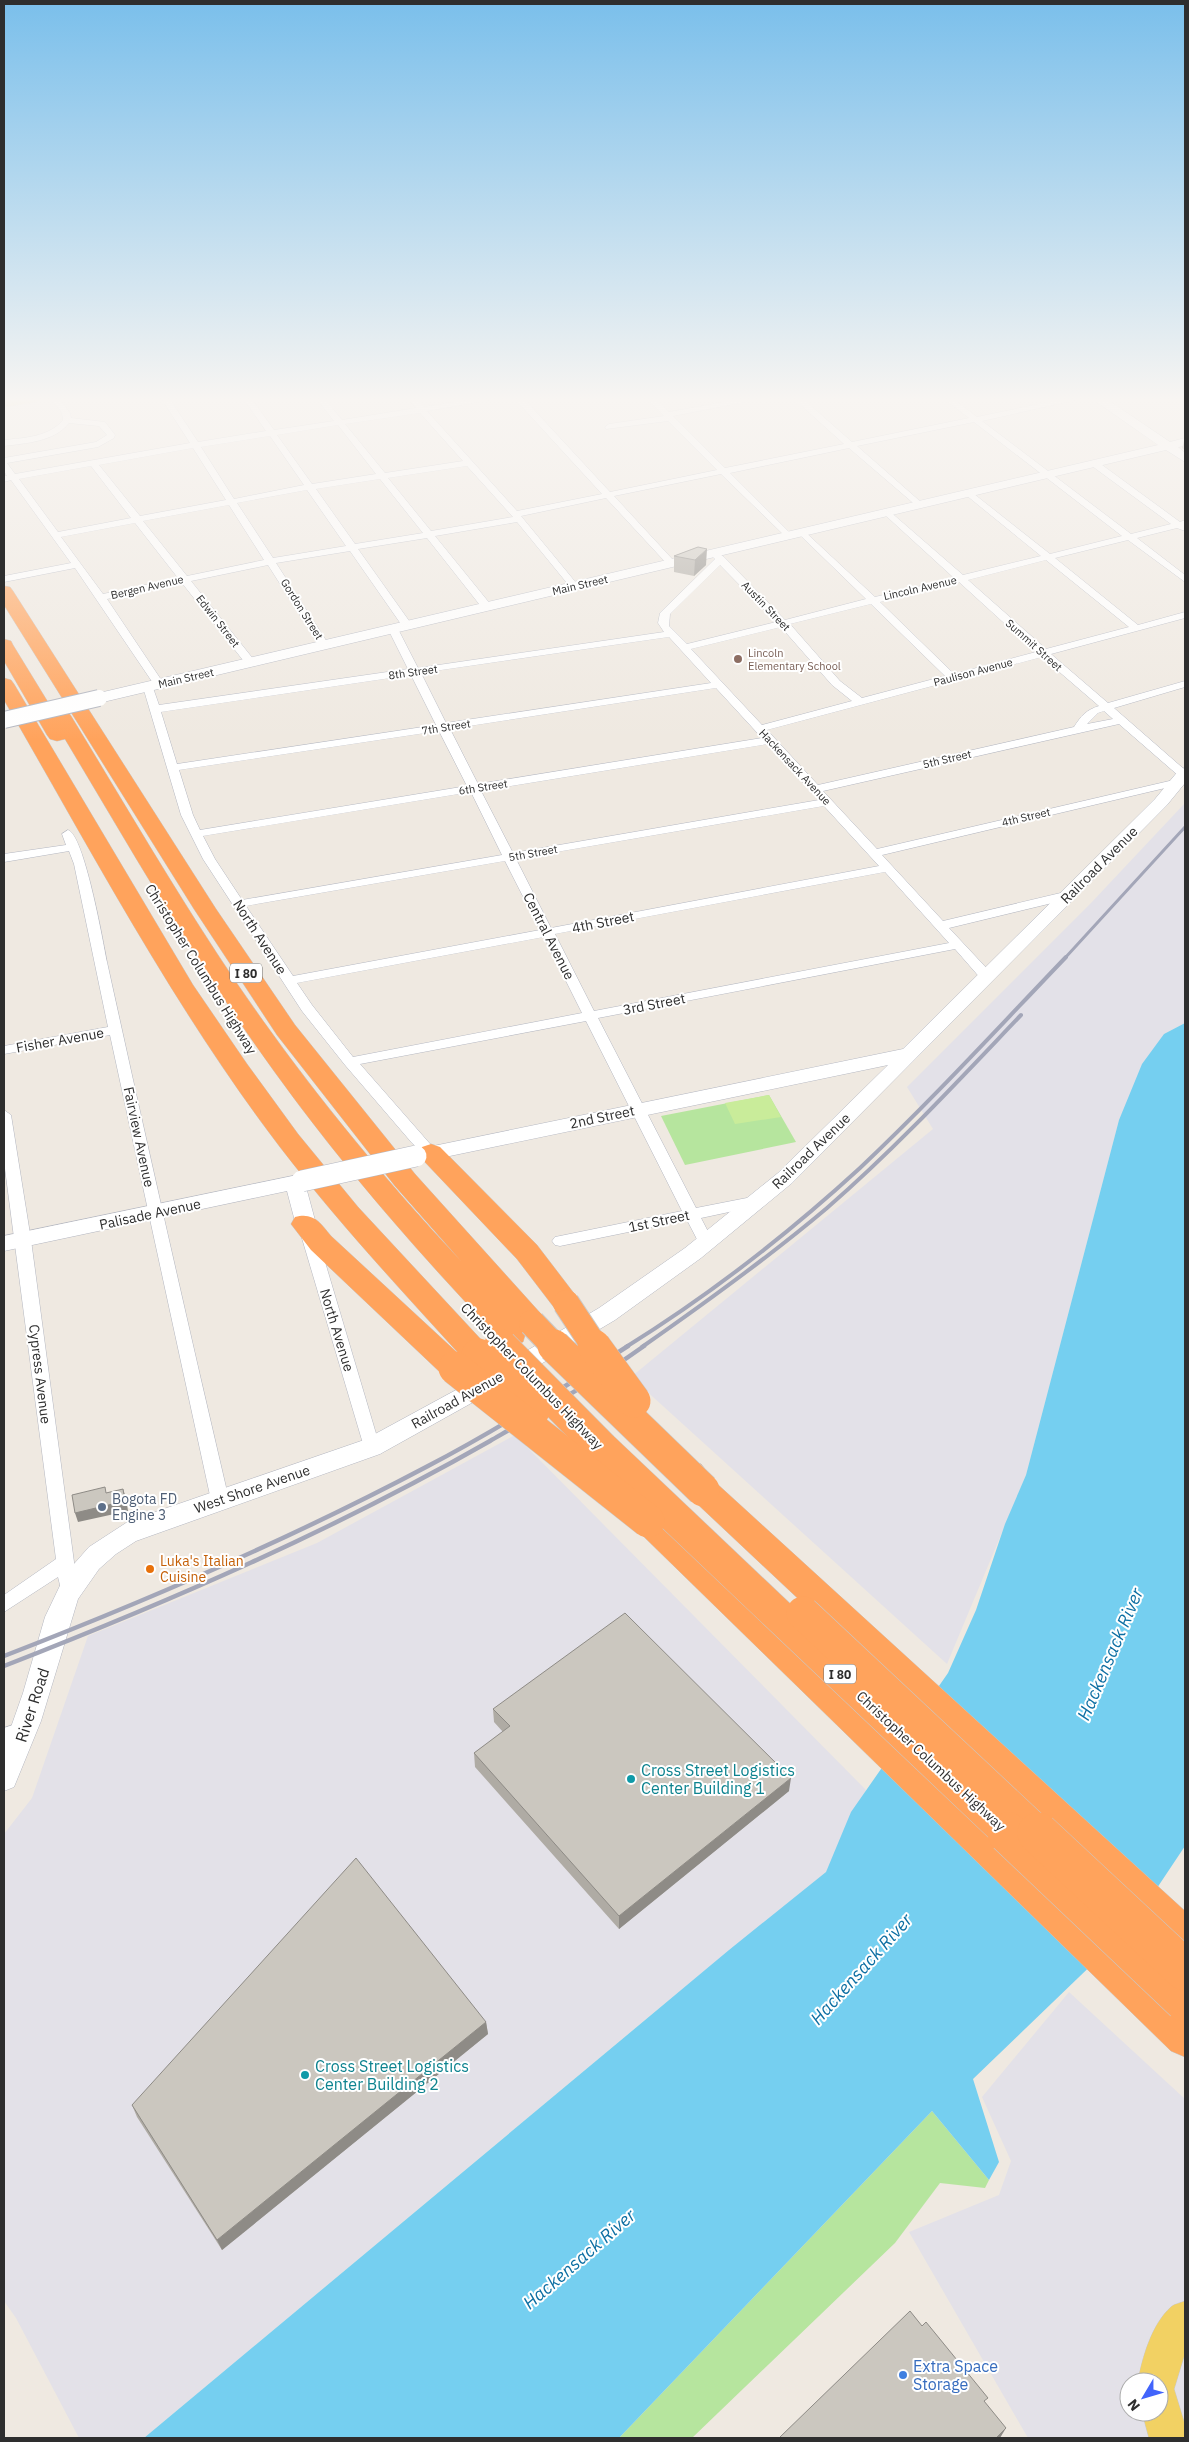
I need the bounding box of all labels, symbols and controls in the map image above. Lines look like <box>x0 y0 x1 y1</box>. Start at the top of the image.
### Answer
street label: Bergen Avenue <box>109 572 185 602</box>
street label: Main Street <box>551 572 609 598</box>
street label: Lincoln Avenue <box>882 573 958 603</box>
street label: Gordon Street <box>278 576 326 642</box>
street label: Austin Street <box>739 578 793 634</box>
street label: Edwin Street <box>193 592 243 650</box>
street label: Summit Street <box>1003 616 1065 674</box>
place label: Lincoln Elementary School <box>748 646 841 673</box>
marker: Lincoln Elementary School <box>732 653 744 665</box>
street label: Paulison Avenue <box>932 655 1014 689</box>
street label: 8th Street <box>388 662 439 682</box>
street label: Main Street <box>157 665 215 691</box>
street label: 7th Street <box>420 716 472 738</box>
street label: Hackensack Avenue <box>756 726 834 808</box>
street label: 5th Street <box>921 747 973 771</box>
street label: 6th Street <box>457 776 509 798</box>
street label: 4th Street <box>1000 805 1052 829</box>
street label: Railroad Avenue <box>1057 822 1142 907</box>
street label: 5th Street <box>507 842 559 864</box>
street label: Christopher Columbus Highway <box>141 881 261 1057</box>
street label: Central Avenue <box>519 889 579 983</box>
street label: North Avenue <box>229 896 291 978</box>
street label: 4th Street <box>570 907 636 937</box>
road number: I 80 <box>230 964 262 982</box>
street label: 3rd Street <box>621 989 687 1019</box>
street label: Fisher Avenue <box>15 1023 106 1057</box>
street label: Fairview Avenue <box>120 1085 159 1189</box>
street label: 2nd Street <box>568 1101 636 1133</box>
street label: Railroad Avenue <box>768 1109 854 1193</box>
street label: Palisade Avenue <box>98 1194 203 1234</box>
street label: 1st Street <box>627 1206 691 1236</box>
street label: North Avenue <box>316 1286 358 1374</box>
street label: Christopher Columbus Highway <box>457 1299 607 1453</box>
street label: Cypress Avenue <box>25 1323 55 1425</box>
street label: Railroad Avenue <box>408 1367 506 1433</box>
street label: West Shore Avenue <box>192 1461 313 1517</box>
place label: Bogota FD Engine 3 <box>112 1490 177 1524</box>
marker: Bogota FD Engine 3 <box>96 1501 108 1513</box>
place label: Luka's Italian Cuisine <box>160 1552 244 1586</box>
marker: Luka's Italian Cuisine <box>144 1563 156 1575</box>
water label: Hackensack River <box>1072 1584 1148 1724</box>
street label: River Road <box>11 1665 53 1745</box>
road number: I 80 <box>824 1665 856 1684</box>
street label: Christopher Columbus Highway <box>853 1687 1009 1835</box>
place label: Cross Street Logistics Center Building 1 <box>641 1760 795 1798</box>
marker: Cross Street Logistics Center Building 1 <box>625 1773 637 1785</box>
water label: Hackensack River <box>805 1908 917 2029</box>
place label: Cross Street Logistics Center Building 2 <box>315 2056 469 2094</box>
marker: Cross Street Logistics Center Building 2 <box>299 2069 311 2081</box>
water label: Hackensack River <box>518 2204 640 2314</box>
place label: Extra Space Storage <box>913 2356 998 2394</box>
marker: Extra Space Storage <box>897 2369 909 2381</box>
north arrow <box>1119 2372 1169 2422</box>
text: N <box>1124 2395 1144 2415</box>

